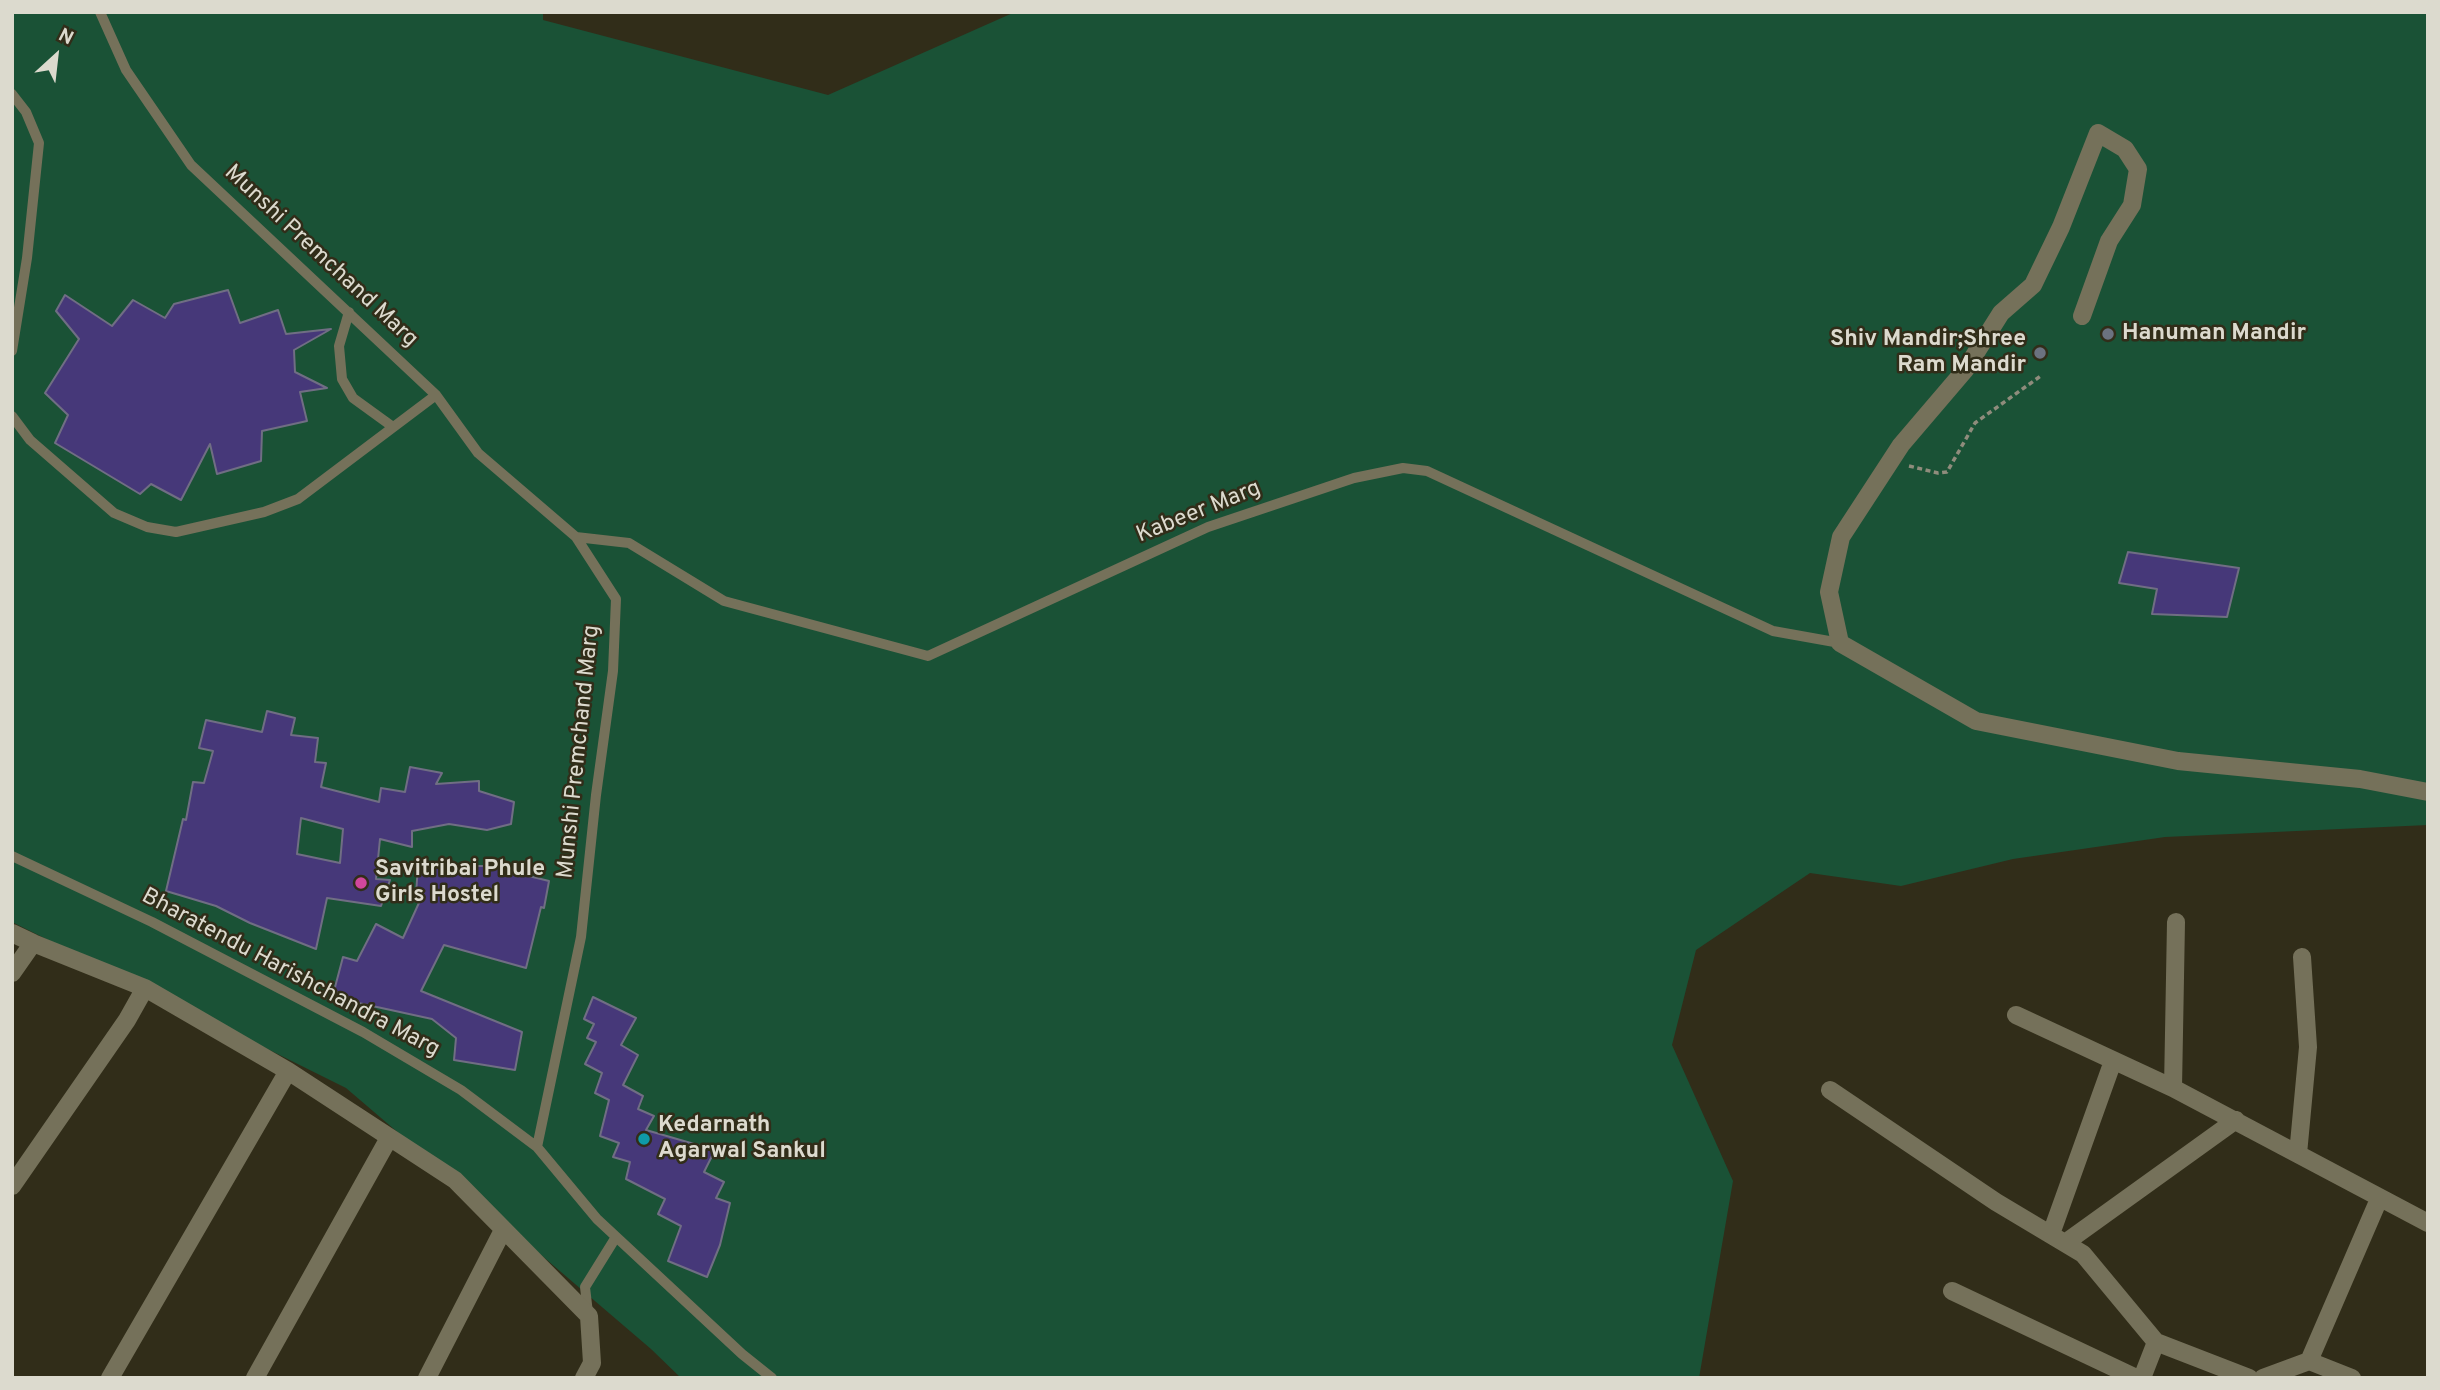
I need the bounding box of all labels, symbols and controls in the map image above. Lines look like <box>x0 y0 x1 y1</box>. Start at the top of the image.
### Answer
north arrow <box>21 21 91 91</box>
text: N <box>54 23 77 51</box>
street label: Munshi Premchand Marg <box>217 160 423 354</box>
place label: Hanuman Mandir <box>2122 320 2306 348</box>
place label: Shiv Mandir;Shree Ram Mandir <box>1830 326 2026 380</box>
marker: Hanuman Mandir <box>2100 326 2116 342</box>
marker: Shiv Mandir;Shree Ram Mandir <box>2032 345 2048 361</box>
street label: Kabeer Marg <box>1133 476 1265 550</box>
street label: Munshi Premchand Marg <box>553 624 607 880</box>
place label: Savitribai Phule Girls Hostel <box>375 856 545 910</box>
marker: Savitribai Phule Girls Hostel <box>353 875 369 891</box>
street label: Bharatendu Harishchandra Marg <box>136 883 444 1065</box>
place label: Kedarnath Agarwal Sankul <box>658 1112 826 1166</box>
marker: Kedarnath Agarwal Sankul <box>636 1131 652 1147</box>

